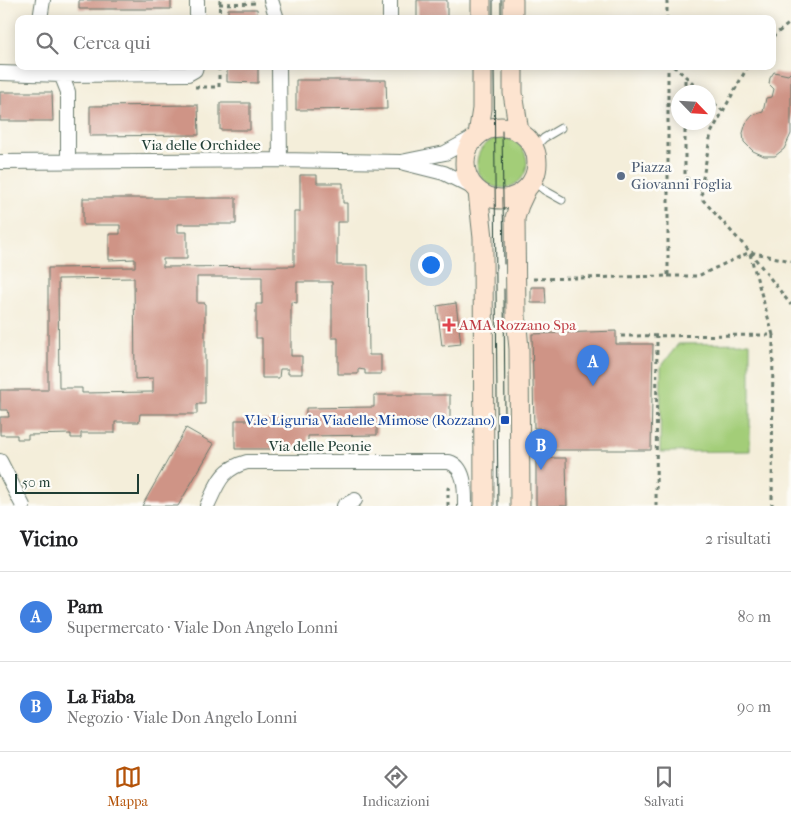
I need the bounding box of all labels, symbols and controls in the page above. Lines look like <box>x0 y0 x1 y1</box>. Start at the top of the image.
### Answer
search box <box>15 15 776 70</box>
icon: search <box>33 29 61 57</box>
text: Cerca qui <box>73 32 151 54</box>
north arrow <box>671 85 716 130</box>
street label: Via delle Orchidee <box>140 136 261 154</box>
place label: Piazza Giovanni Foglia <box>631 158 733 193</box>
marker: Piazza Giovanni Foglia <box>615 170 627 182</box>
your location <box>418 252 444 278</box>
place label: AMA Rozzano Spa <box>458 316 577 334</box>
marker: AMA Rozzano Spa <box>443 319 455 331</box>
pin: A <box>577 345 609 386</box>
place label: V.le Liguria Viadelle Mimose (Rozzano) <box>244 411 495 429</box>
marker: V.le Liguria Viadelle Mimose (Rozzano) <box>499 414 511 426</box>
pin: B <box>525 429 557 470</box>
street label: Via delle Peonie <box>268 437 372 455</box>
scale bar <box>15 471 139 494</box>
text: 50 m <box>22 474 50 491</box>
text: Vicino <box>20 527 78 551</box>
text: 2 risultati <box>705 529 771 548</box>
text: Pam <box>67 596 103 618</box>
text: A <box>31 607 41 626</box>
text: 80 m <box>737 607 771 626</box>
text: Supermercato · Viale Don Angelo Lonni <box>67 618 338 637</box>
text: La Fiaba <box>67 686 135 708</box>
text: B <box>31 697 41 716</box>
text: 90 m <box>737 697 771 716</box>
text: Negozio · Viale Don Angelo Lonni <box>67 708 297 727</box>
tab: Mappa <box>107 763 148 810</box>
tab: Indicazioni <box>362 763 430 810</box>
tab: Salvati <box>644 763 684 810</box>

